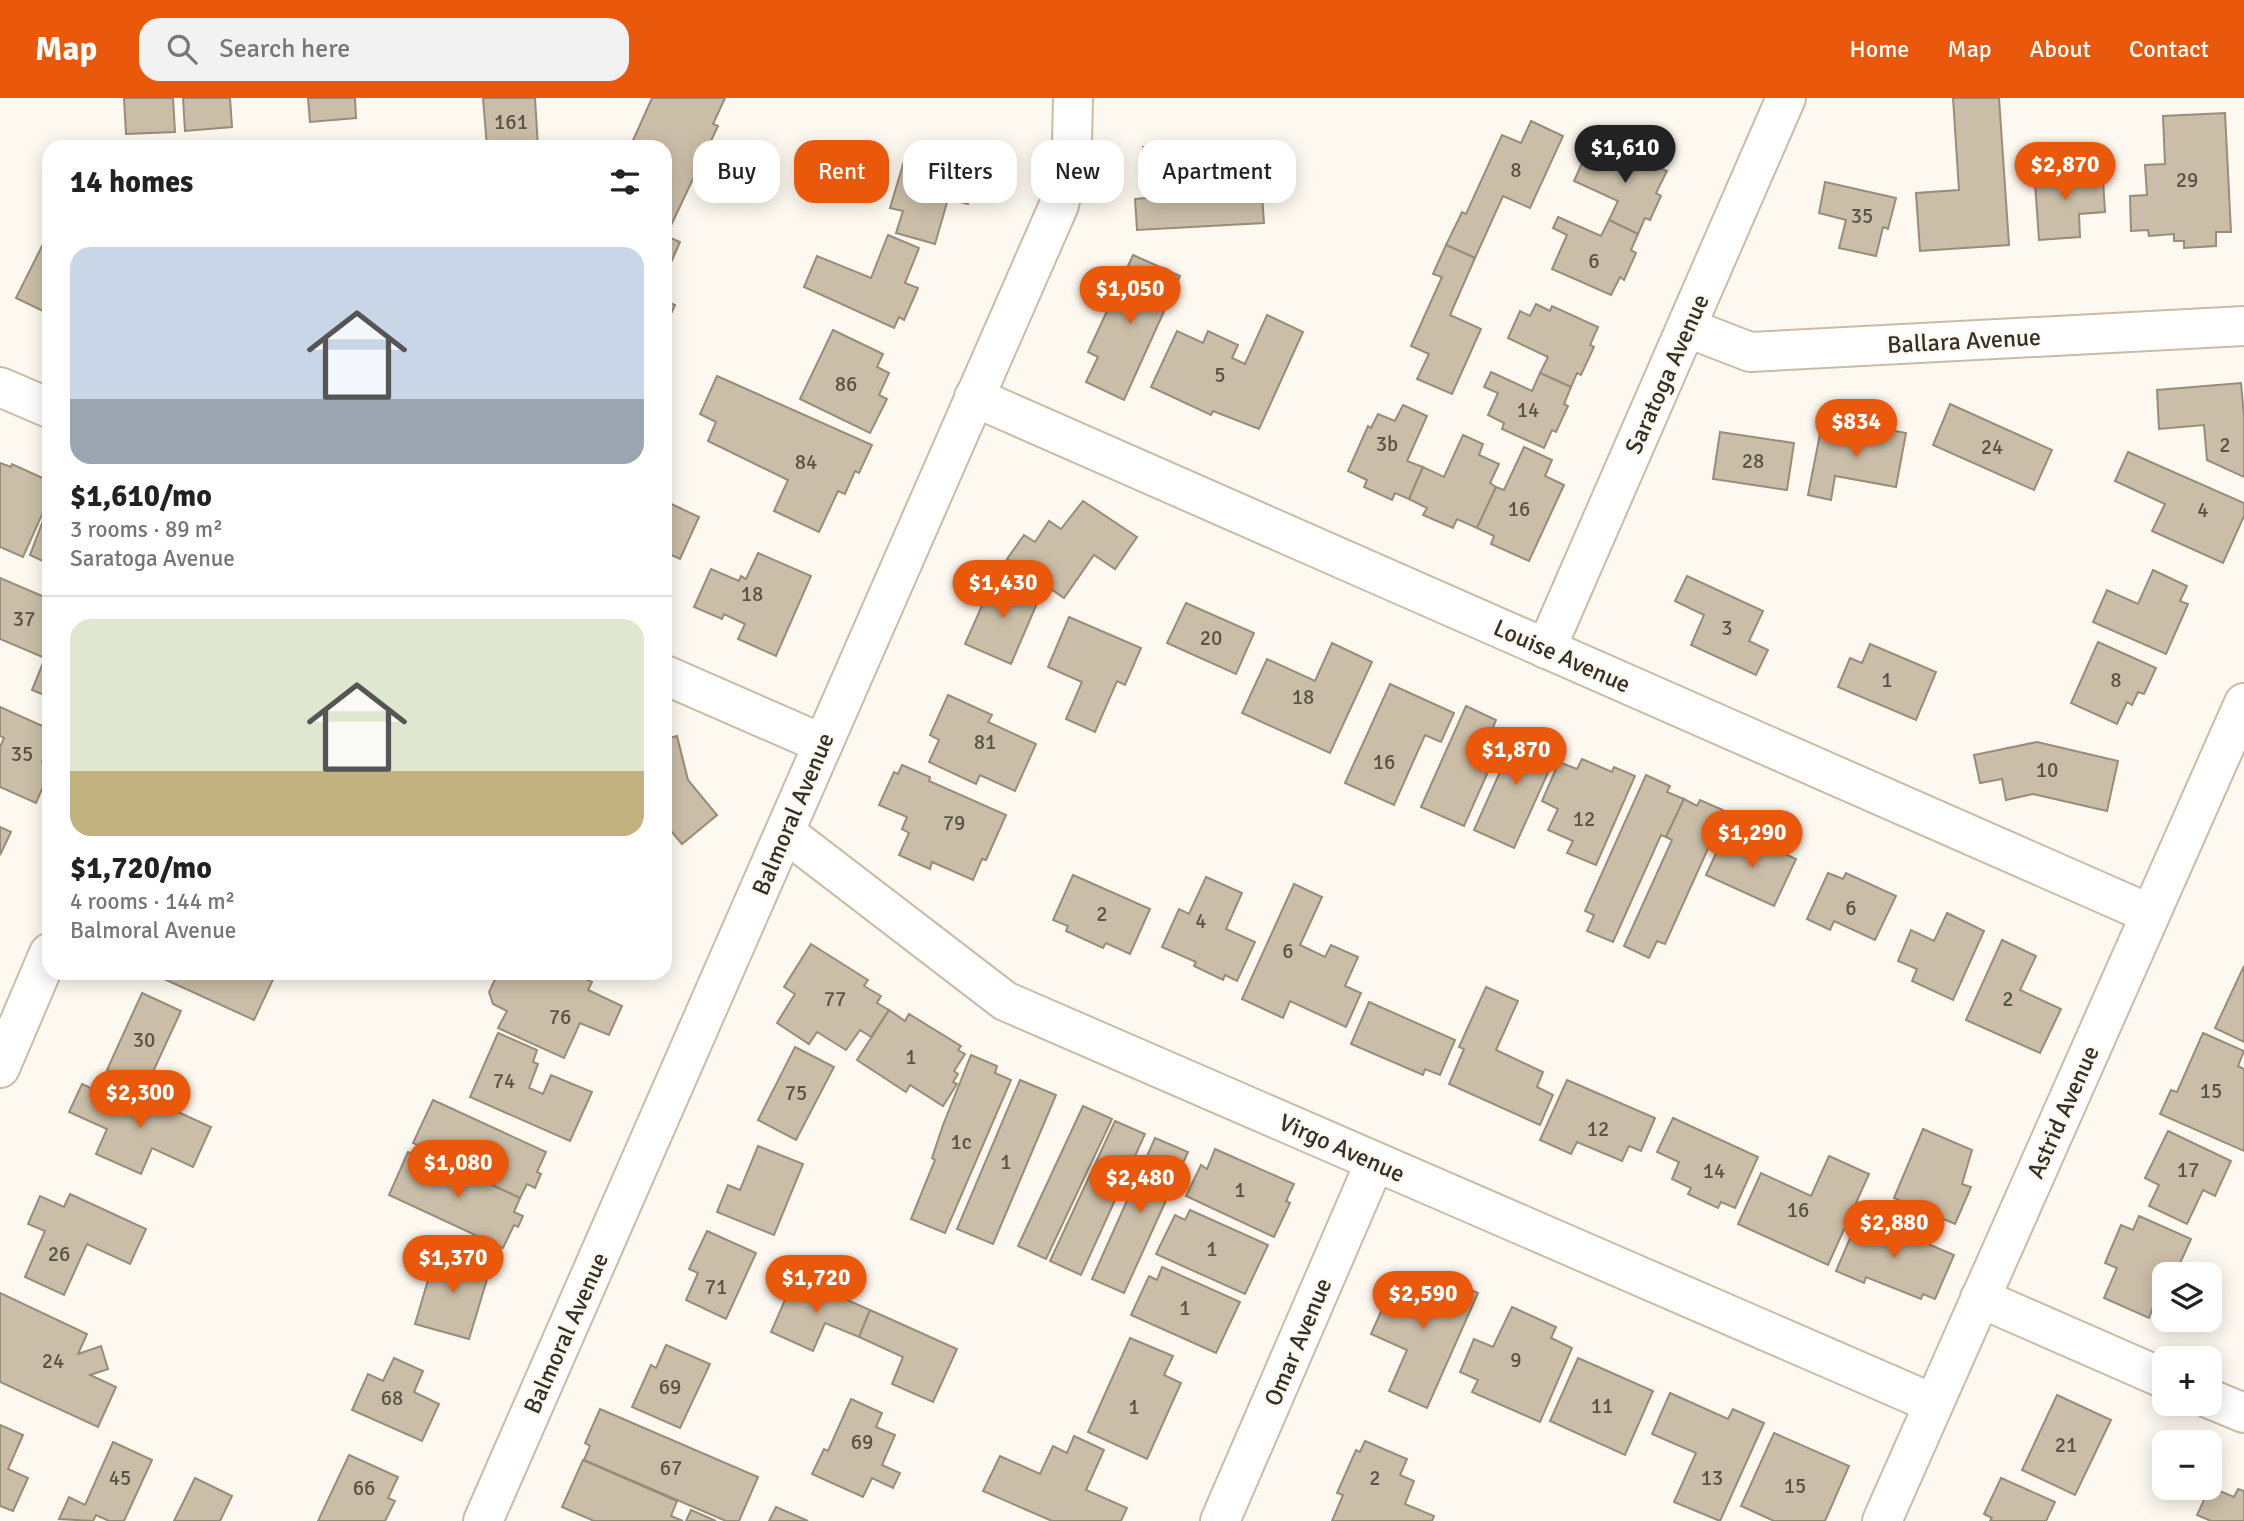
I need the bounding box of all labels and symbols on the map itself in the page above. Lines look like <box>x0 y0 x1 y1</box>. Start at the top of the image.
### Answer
house number: 161 <box>494 109 528 135</box>
pin: $1,610 <box>1568 126 1682 185</box>
pin: $2,870 <box>2008 142 2122 202</box>
house number: 8 <box>1510 157 1522 183</box>
house number: 29 <box>2176 167 2198 193</box>
house number: 35 <box>1851 203 1873 229</box>
house number: 6 <box>1588 248 1600 274</box>
pin: $1,050 <box>1073 266 1187 326</box>
street label: Saratoga Avenue <box>1618 289 1716 459</box>
street label: Ballara Avenue <box>1886 322 2042 360</box>
house number: 5 <box>1214 362 1226 388</box>
house number: 86 <box>835 371 857 397</box>
house number: 14 <box>1517 397 1539 423</box>
pin: $834 <box>1815 400 1897 459</box>
house number: 3b <box>1376 431 1398 457</box>
house number: 2 <box>2219 432 2231 458</box>
house number: 24 <box>1981 434 2003 460</box>
house number: 28 <box>1742 448 1764 474</box>
house number: 84 <box>795 449 817 475</box>
house number: 16 <box>1508 496 1530 522</box>
house number: 4 <box>2197 497 2209 523</box>
pin: $1,430 <box>946 560 1060 620</box>
house number: 18 <box>741 581 763 607</box>
house number: 37 <box>13 606 35 632</box>
street label: Louise Avenue <box>1489 612 1635 700</box>
house number: 3 <box>1721 615 1733 641</box>
house number: 20 <box>1200 625 1222 651</box>
house number: 1 <box>1881 667 1893 693</box>
house number: 8 <box>2110 667 2122 693</box>
house number: 18 <box>1292 684 1314 710</box>
street label: Balmoral Avenue <box>745 728 841 900</box>
pin: $1,870 <box>1459 728 1573 787</box>
house number: 81 <box>974 729 996 755</box>
house number: 35 <box>11 741 33 767</box>
house number: 16 <box>1373 749 1395 775</box>
house number: 10 <box>2036 757 2058 783</box>
house number: 12 <box>1573 806 1595 832</box>
house number: 79 <box>943 810 965 836</box>
pin: $1,290 <box>1695 810 1809 870</box>
house number: 6 <box>1845 895 1857 921</box>
house number: 2 <box>1096 901 1108 927</box>
house number: 4 <box>1195 908 1207 934</box>
house number: 6 <box>1282 938 1294 964</box>
house number: 77 <box>824 986 846 1012</box>
house number: 2 <box>2002 986 2014 1012</box>
house number: 76 <box>549 1004 571 1030</box>
house number: 30 <box>133 1027 155 1053</box>
street label: Astrid Avenue <box>2020 1041 2106 1183</box>
house number: 1 <box>905 1044 917 1070</box>
house number: 74 <box>493 1068 515 1094</box>
pin: $2,300 <box>83 1070 197 1130</box>
house number: 15 <box>2200 1078 2222 1104</box>
house number: 75 <box>785 1080 807 1106</box>
street label: Virgo Avenue <box>1274 1107 1410 1189</box>
house number: 12 <box>1587 1116 1609 1142</box>
house number: 1c <box>950 1129 972 1155</box>
pin: $1,080 <box>401 1140 515 1200</box>
house number: 1 <box>1000 1149 1012 1175</box>
pin: $2,480 <box>1083 1156 1197 1215</box>
house number: 17 <box>2177 1157 2199 1183</box>
house number: 14 <box>1703 1158 1725 1184</box>
house number: 1 <box>1234 1177 1246 1203</box>
house number: 16 <box>1787 1197 1809 1223</box>
pin: $2,880 <box>1837 1200 1951 1260</box>
pin: $1,370 <box>396 1236 510 1295</box>
house number: 1 <box>1206 1236 1218 1262</box>
house number: 26 <box>48 1241 70 1267</box>
street label: Balmoral Avenue <box>517 1248 615 1418</box>
pin: $1,720 <box>759 1256 873 1315</box>
pin: $2,590 <box>1366 1272 1480 1331</box>
street label: Omar Avenue <box>1258 1273 1338 1411</box>
house number: 71 <box>705 1274 727 1300</box>
house number: 1 <box>1179 1295 1191 1321</box>
house number: 9 <box>1510 1347 1522 1373</box>
house number: 24 <box>42 1348 64 1374</box>
house number: 69 <box>659 1374 681 1400</box>
house number: 68 <box>381 1385 403 1411</box>
house number: 11 <box>1591 1393 1613 1419</box>
house number: 1 <box>1128 1394 1140 1420</box>
house number: 69 <box>851 1429 873 1455</box>
house number: 21 <box>2055 1432 2077 1458</box>
house number: 67 <box>660 1455 682 1481</box>
house number: 45 <box>109 1465 131 1491</box>
house number: 2 <box>1369 1465 1381 1491</box>
house number: 13 <box>1701 1465 1723 1491</box>
house number: 15 <box>1784 1473 1806 1499</box>
house number: 66 <box>353 1475 375 1501</box>

